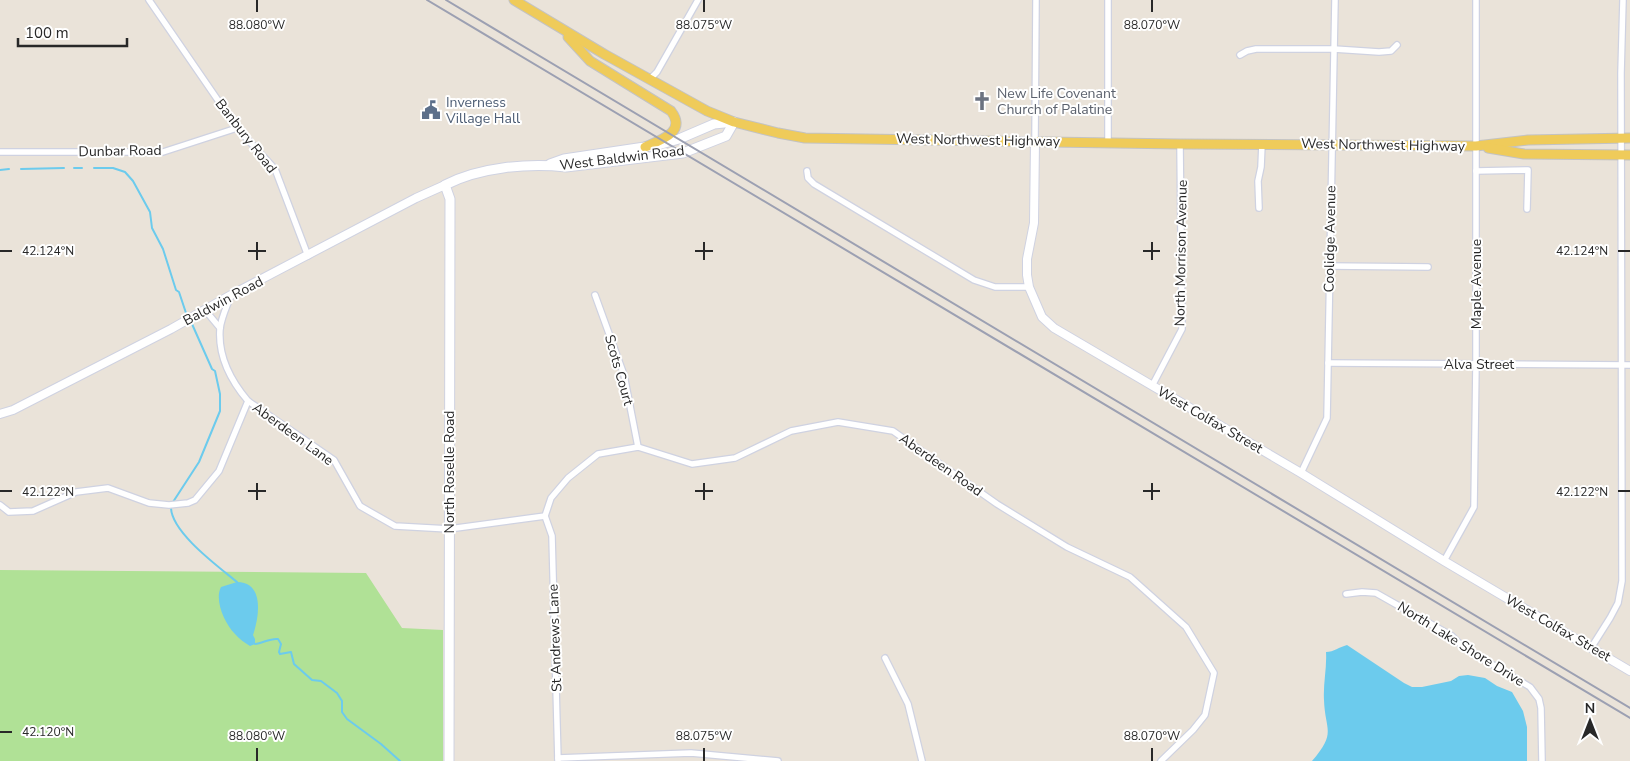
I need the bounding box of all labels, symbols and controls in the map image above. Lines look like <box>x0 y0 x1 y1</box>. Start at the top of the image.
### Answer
scale bar <box>18 15 126 47</box>
text: 88.080°W <box>229 17 285 33</box>
text: 88.075°W <box>676 17 732 33</box>
text: 88.070°W <box>1124 17 1180 33</box>
text: 100 m <box>25 23 69 43</box>
place label: New Life Covenant Church of Palatine <box>997 84 1116 119</box>
church icon: New Life Covenant Church of Palatine <box>971 90 993 112</box>
place label: Inverness Village Hall <box>445 93 521 128</box>
street label: Banbury Road <box>211 95 281 177</box>
public building icon: Inverness Village Hall <box>420 99 442 121</box>
street label: West Northwest Highway <box>896 129 1061 151</box>
street label: West Northwest Highway <box>1301 134 1466 156</box>
street label: Dunbar Road <box>78 141 162 161</box>
street label: West Baldwin Road <box>559 141 685 175</box>
street label: North Morrison Avenue <box>1170 179 1192 327</box>
street label: Coolidge Avenue <box>1320 185 1340 293</box>
street label: Maple Avenue <box>1467 239 1486 329</box>
text: 42.124°N <box>22 243 74 259</box>
text: 42.124°N <box>1556 243 1608 259</box>
street label: Baldwin Road <box>180 272 266 330</box>
street label: Scots Court <box>600 332 638 408</box>
street label: Alva Street <box>1444 355 1514 374</box>
street label: West Colfax Street <box>1154 382 1266 458</box>
street label: Aberdeen Lane <box>249 398 337 470</box>
street label: North Roselle Road <box>440 411 459 533</box>
street label: Aberdeen Road <box>895 429 987 501</box>
text: 42.122°N <box>22 484 74 500</box>
text: 42.122°N <box>1556 484 1608 500</box>
street label: St Andrews Lane <box>544 584 566 692</box>
street label: West Colfax Street <box>1502 590 1614 666</box>
street label: North Lake Shore Drive <box>1394 597 1528 691</box>
north arrow <box>1565 696 1615 746</box>
text: N <box>1585 699 1595 718</box>
text: 42.120°N <box>22 724 74 740</box>
text: 88.080°W <box>229 728 285 744</box>
text: 88.075°W <box>676 728 732 744</box>
text: 88.070°W <box>1124 728 1180 744</box>

